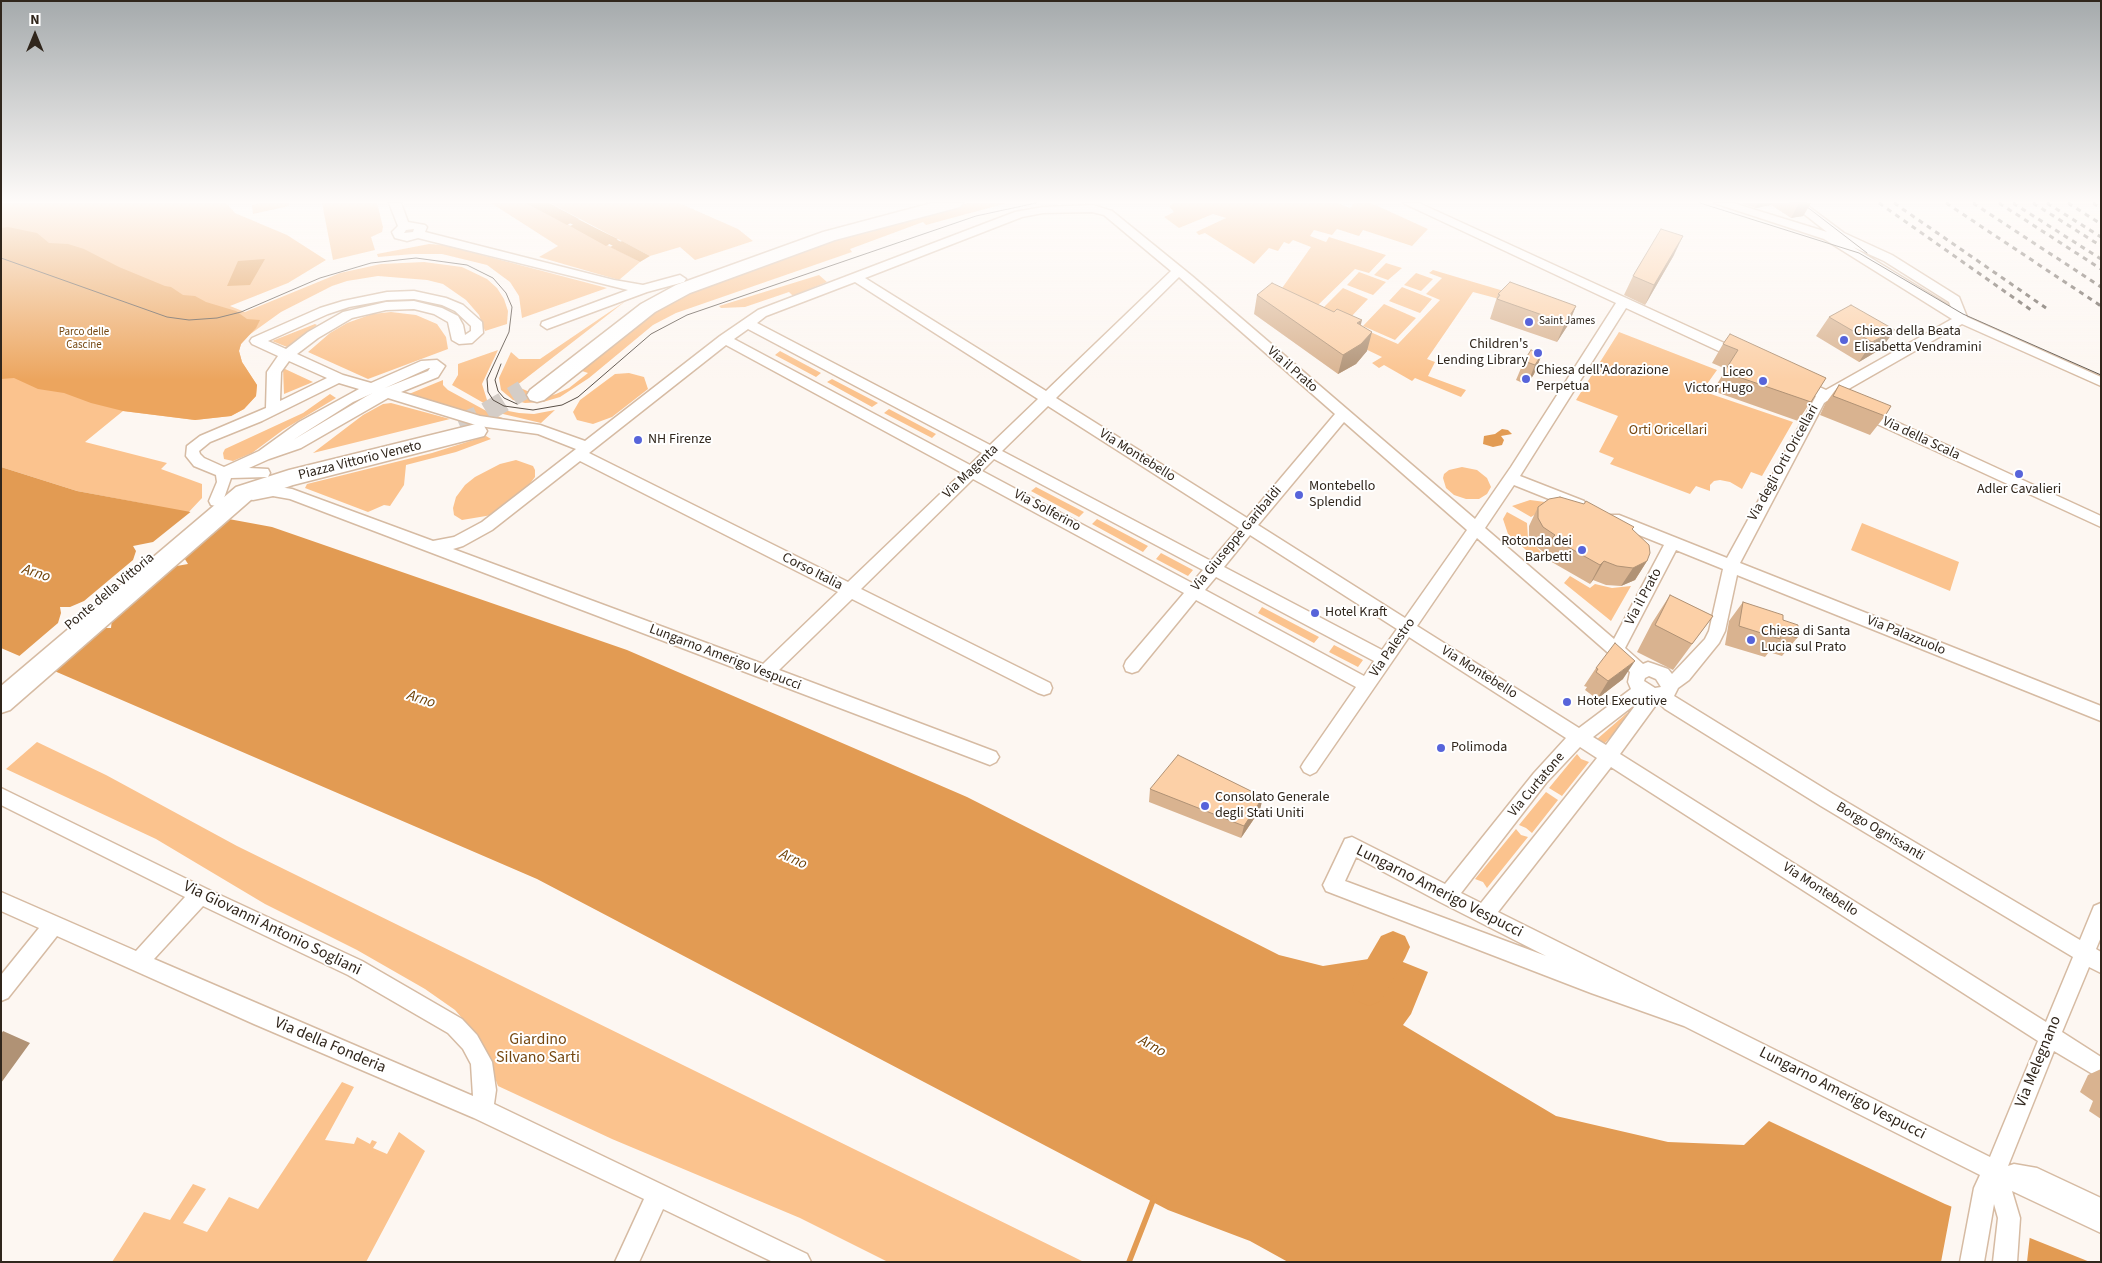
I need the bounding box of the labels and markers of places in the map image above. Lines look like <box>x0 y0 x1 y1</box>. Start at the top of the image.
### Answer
place label: Saint James <box>1539 315 1595 329</box>
marker: Saint James <box>1523 316 1535 328</box>
place label: Chiesa della Beata Elisabetta Vendramini <box>1854 324 1982 357</box>
marker: Chiesa della Beata Elisabetta Vendramini <box>1838 334 1850 346</box>
place label: Children's Lending Library <box>1437 337 1528 370</box>
marker: Children's Lending Library <box>1532 347 1544 359</box>
place label: Chiesa dell'Adorazione Perpetua <box>1536 363 1668 396</box>
place label: Liceo Victor Hugo <box>1685 365 1753 398</box>
marker: Chiesa dell'Adorazione Perpetua <box>1520 373 1532 385</box>
marker: Liceo Victor Hugo <box>1757 375 1769 387</box>
place label: NH Firenze <box>648 432 711 448</box>
marker: NH Firenze <box>632 434 644 446</box>
marker: Adler Cavalieri <box>2013 468 2025 480</box>
place label: Montebello Splendid <box>1309 479 1375 512</box>
place label: Adler Cavalieri <box>1977 482 2061 498</box>
marker: Montebello Splendid <box>1293 489 1305 501</box>
place label: Rotonda dei Barbetti <box>1501 534 1572 566</box>
marker: Rotonda dei Barbetti <box>1576 544 1588 556</box>
place label: Hotel Kraft <box>1325 605 1387 621</box>
marker: Hotel Kraft <box>1309 607 1321 619</box>
place label: Chiesa di Santa Lucia sul Prato <box>1761 624 1850 656</box>
marker: Chiesa di Santa Lucia sul Prato <box>1745 634 1757 646</box>
place label: Hotel Executive <box>1577 694 1667 710</box>
marker: Hotel Executive <box>1561 696 1573 708</box>
place label: Polimoda <box>1451 740 1507 756</box>
marker: Polimoda <box>1435 742 1447 754</box>
place label: Consolato Generale degli Stati Uniti <box>1215 790 1329 822</box>
marker: Consolato Generale degli Stati Uniti <box>1199 800 1211 812</box>

